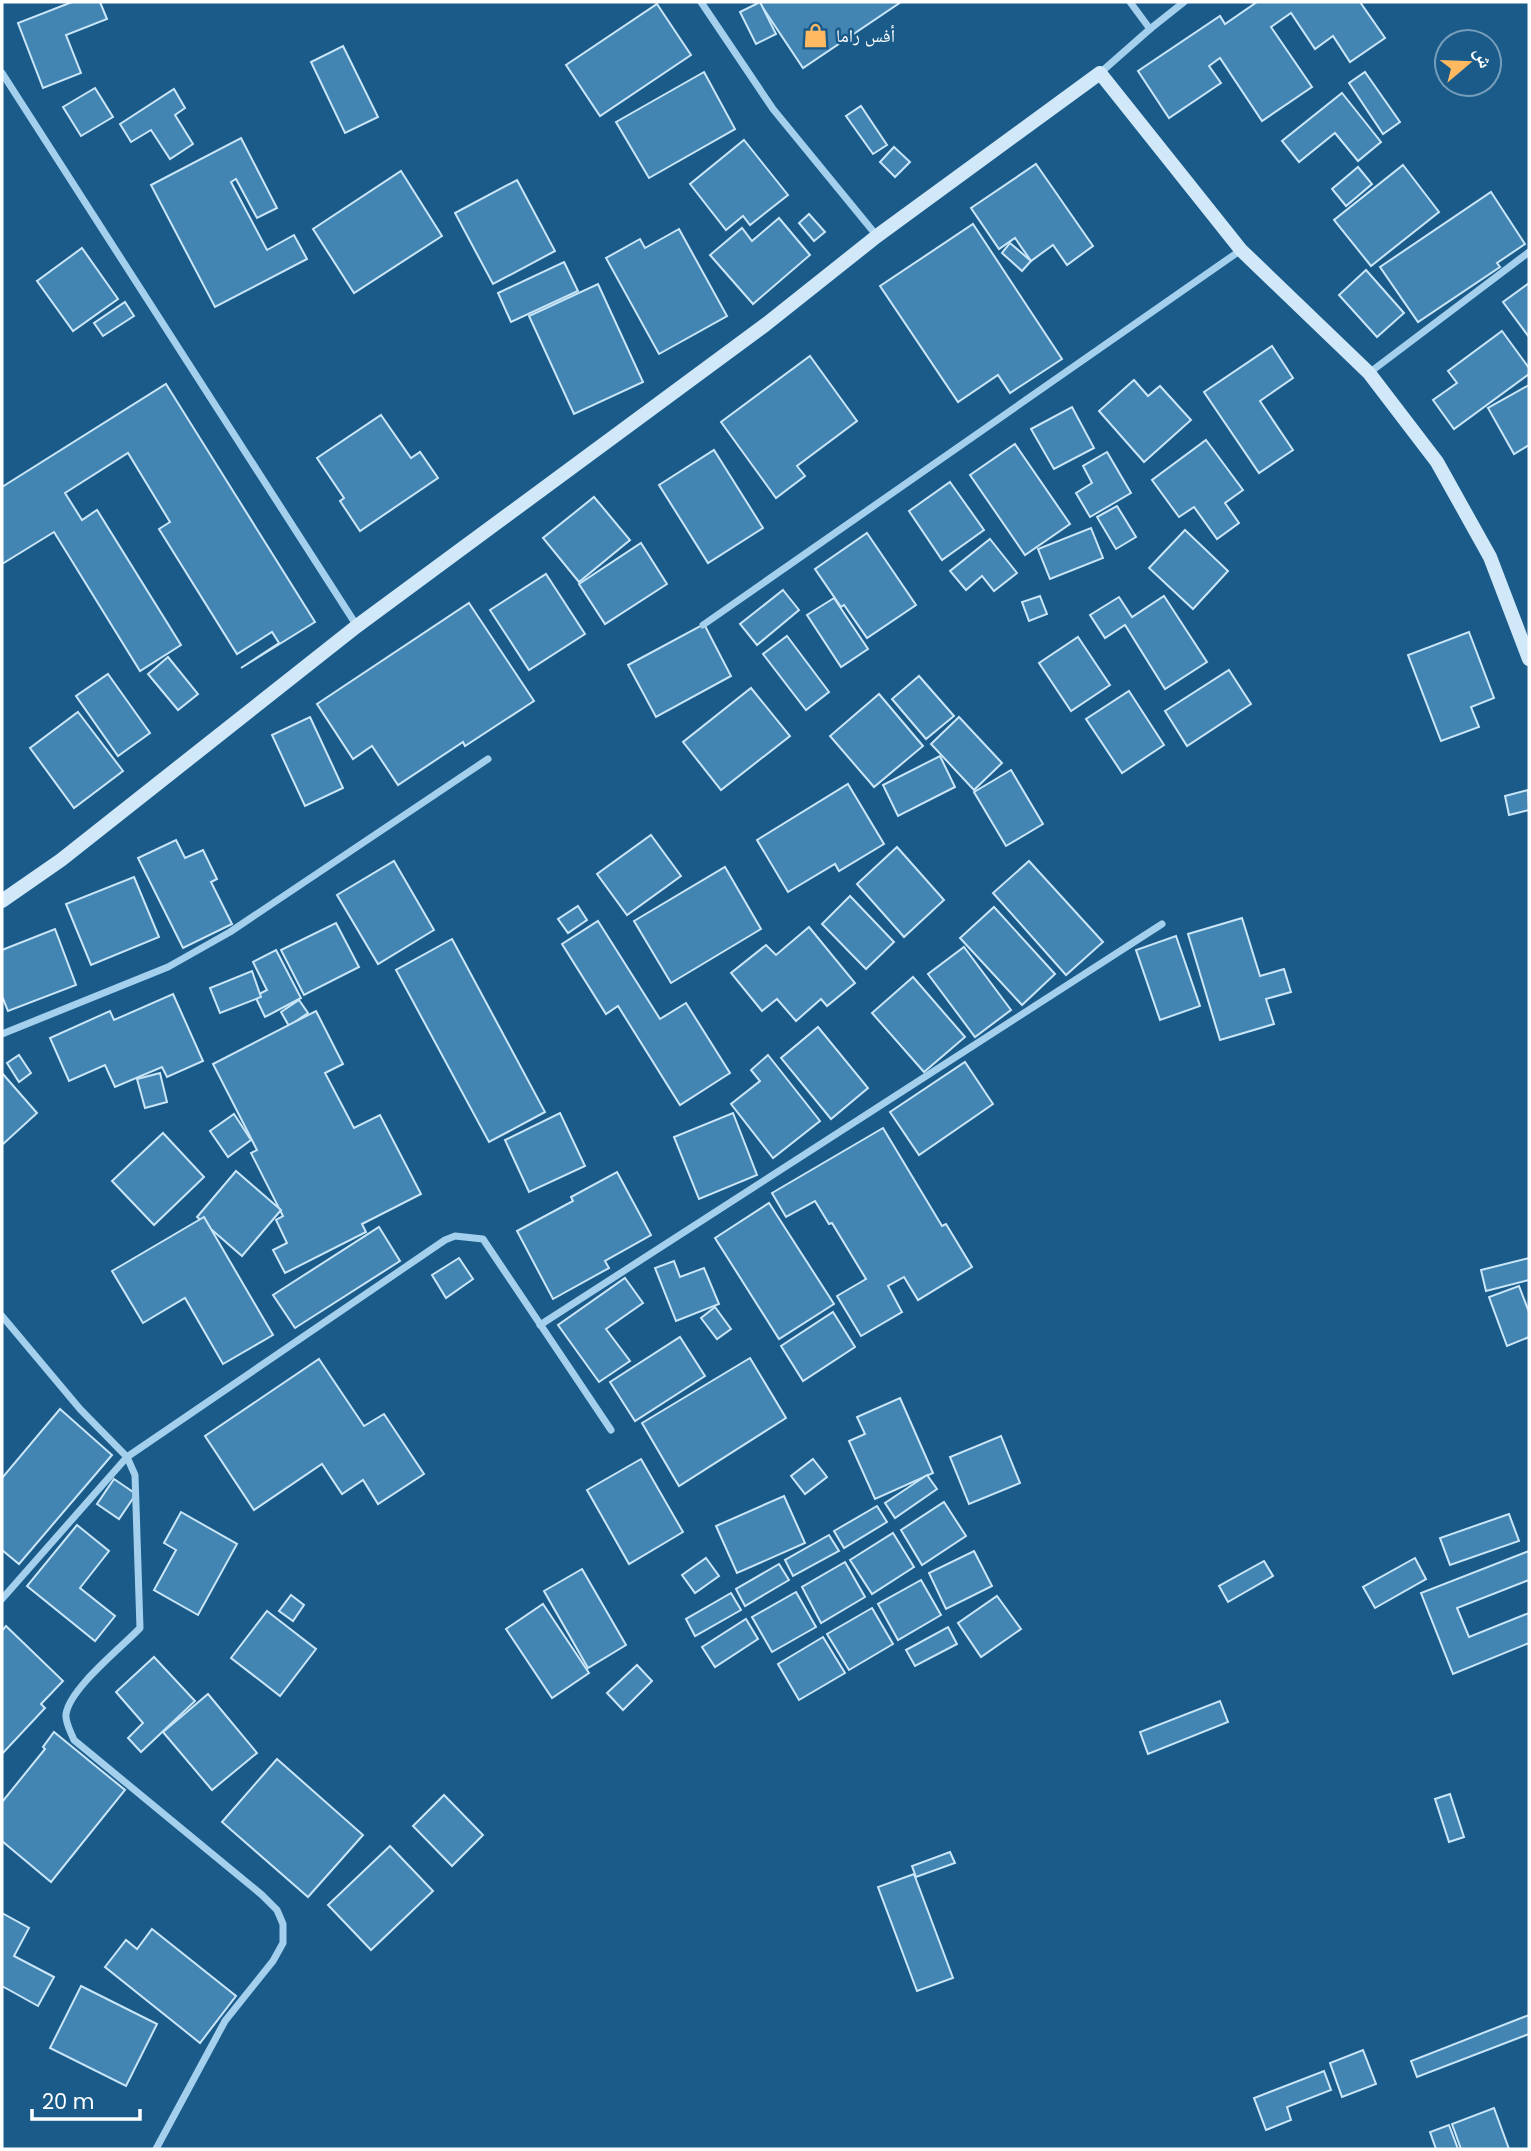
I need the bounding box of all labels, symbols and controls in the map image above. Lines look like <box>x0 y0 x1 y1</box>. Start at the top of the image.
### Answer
shop icon: أفس راما <box>802 21 830 49</box>
place label: أفس راما <box>836 23 895 48</box>
north arrow <box>1433 28 1503 98</box>
text: ش <box>1468 44 1500 72</box>
scale bar <box>32 2078 140 2122</box>
text: 20 m <box>42 2087 95 2116</box>

